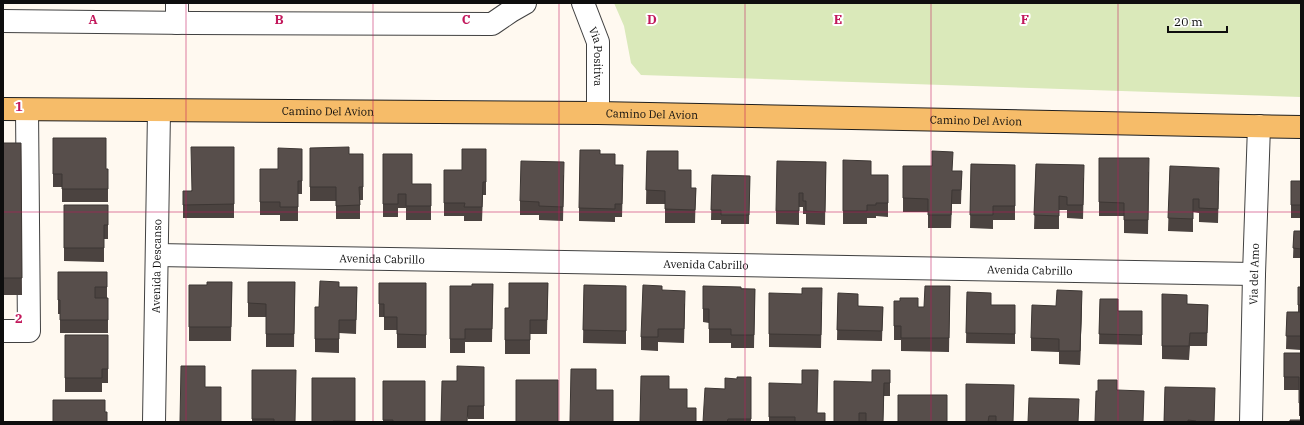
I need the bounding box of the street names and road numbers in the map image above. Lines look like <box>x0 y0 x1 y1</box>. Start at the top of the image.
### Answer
street label: Via Positiva <box>586 25 605 86</box>
street label: Camino Del Avion <box>282 104 374 118</box>
street label: Camino Del Avion <box>606 106 698 122</box>
street label: Camino Del Avion <box>930 113 1022 128</box>
street label: Avenida Descanso <box>149 219 164 313</box>
street label: Via del Amo <box>1246 243 1262 305</box>
street label: Avenida Cabrillo <box>339 251 425 267</box>
street label: Avenida Cabrillo <box>663 257 749 272</box>
street label: Avenida Cabrillo <box>987 262 1073 278</box>

